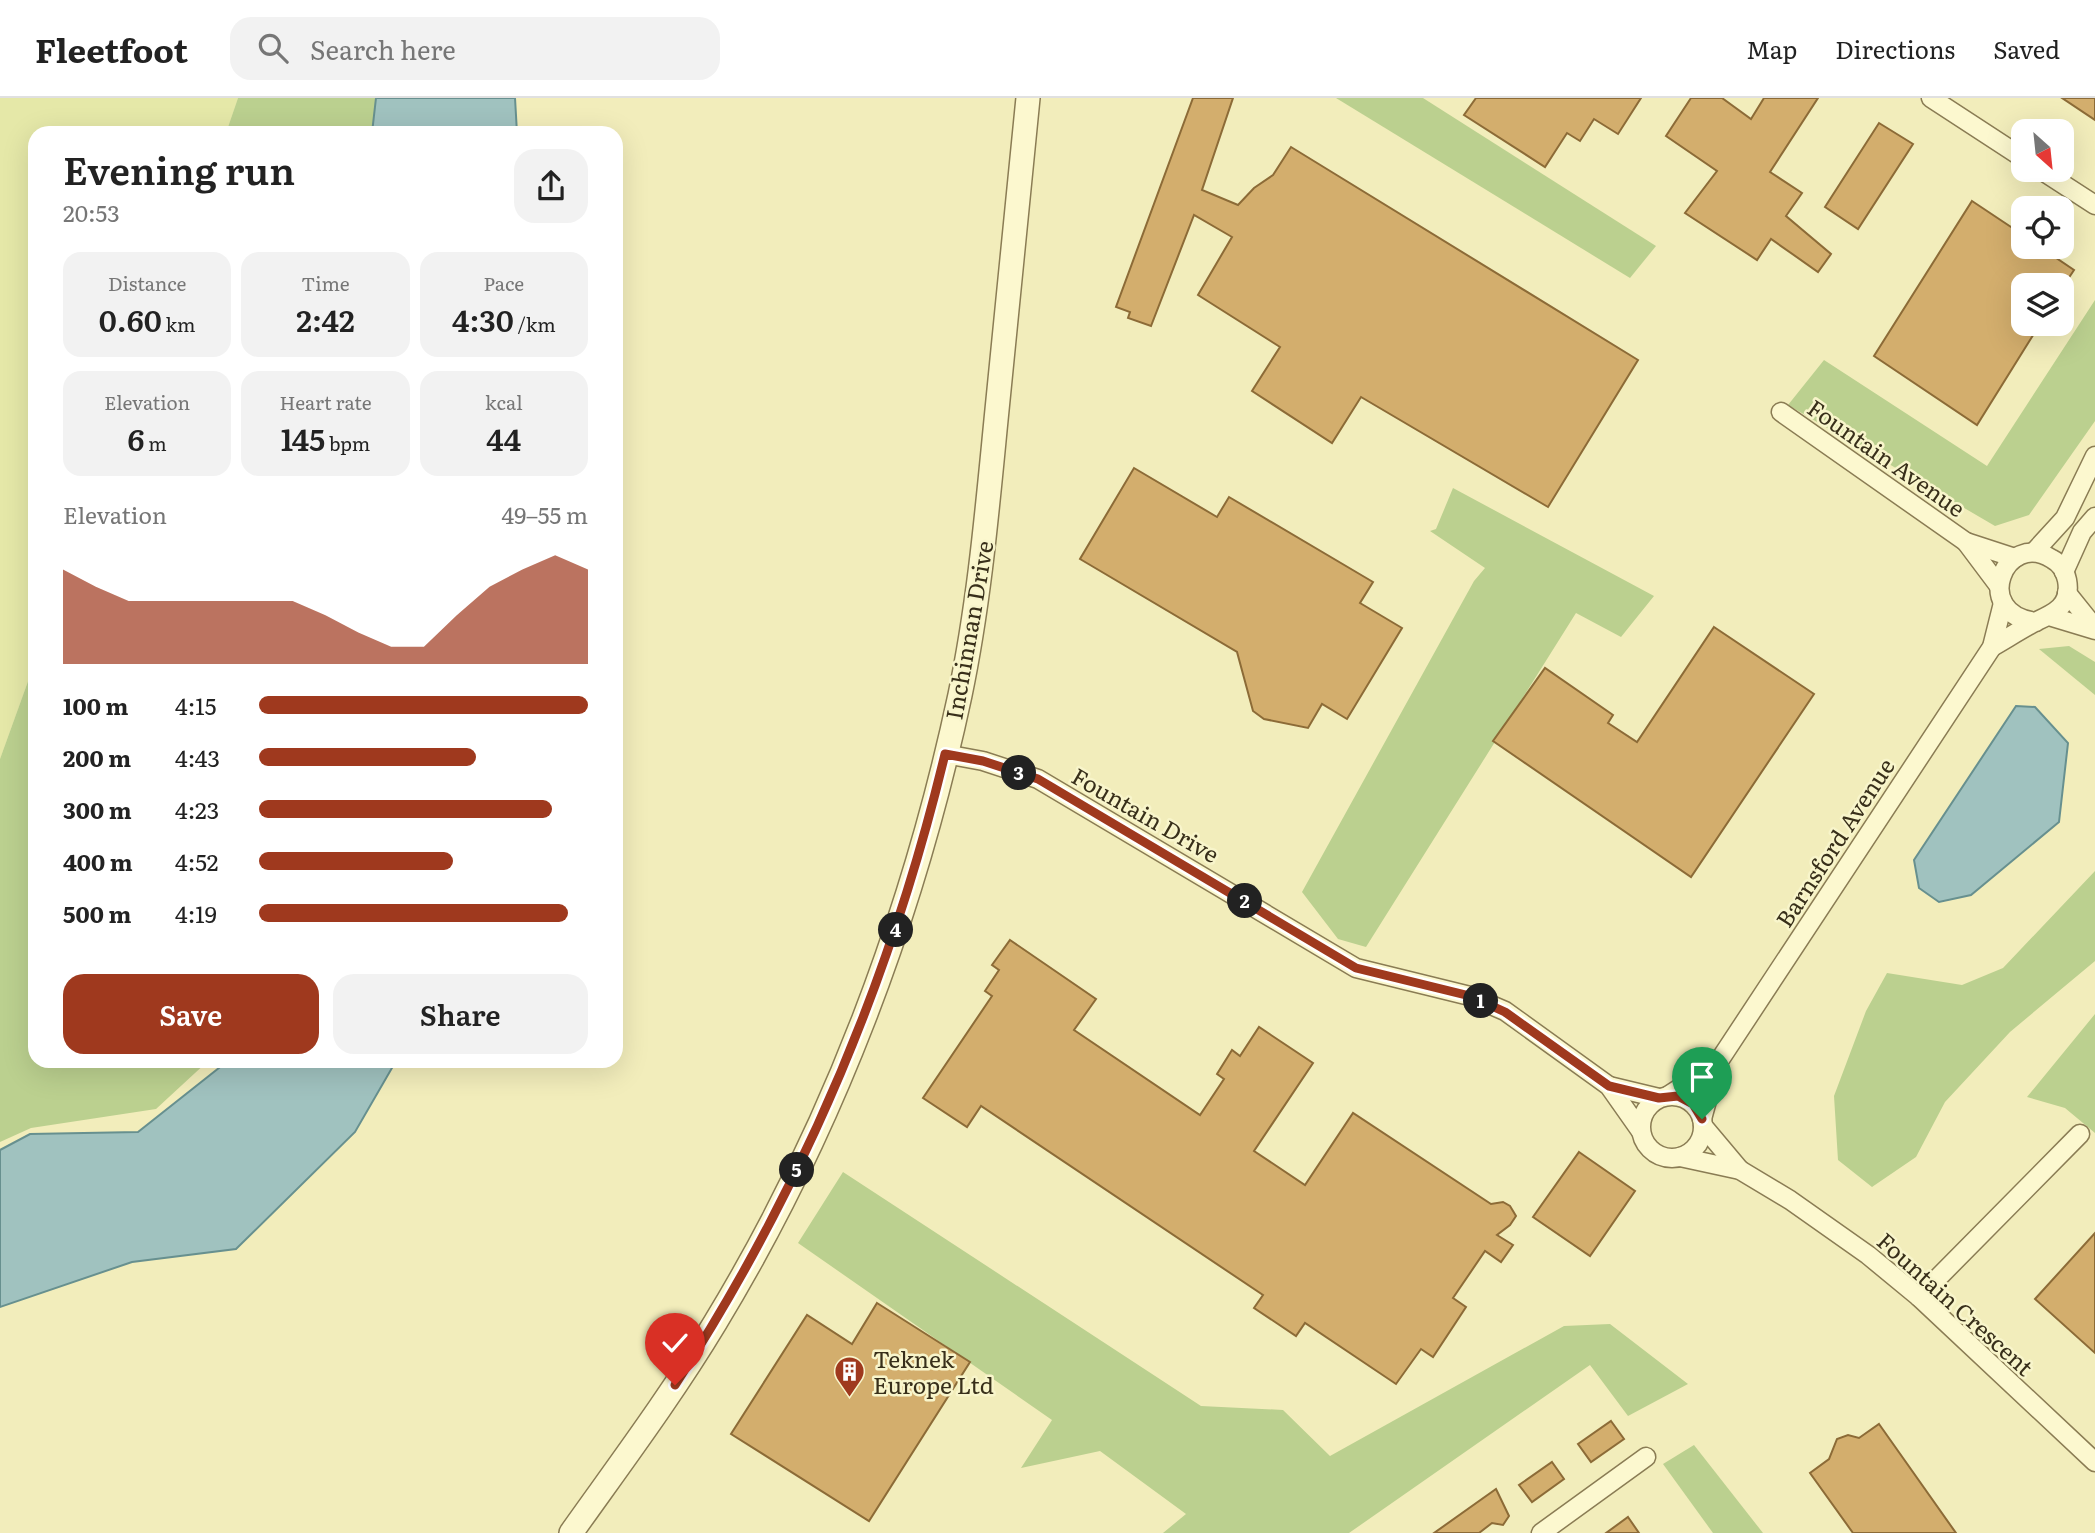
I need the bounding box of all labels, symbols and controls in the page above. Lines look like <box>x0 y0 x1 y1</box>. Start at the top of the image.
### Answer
search box <box>230 17 720 80</box>
text: Fleetfoot <box>35 24 188 73</box>
icon: search <box>254 29 292 67</box>
text: Search here <box>310 29 456 68</box>
text: Map <box>1746 31 1797 66</box>
text: Directions <box>1835 31 1955 66</box>
text: Saved <box>1993 31 2060 66</box>
north arrow <box>2011 119 2074 182</box>
map controls <box>2011 119 2074 336</box>
text: Evening run <box>63 140 295 197</box>
button: share <box>514 149 588 223</box>
text: 20:53 <box>63 195 120 229</box>
button: locate <box>2011 196 2074 259</box>
text: Distance <box>108 269 186 297</box>
text: Time <box>301 269 350 297</box>
text: Pace <box>483 269 524 297</box>
button: layers <box>2011 273 2074 336</box>
text: 0.60 <box>99 297 162 341</box>
text: 2:42 <box>296 297 355 341</box>
text: 4:30 <box>452 297 514 341</box>
text: km <box>162 310 195 338</box>
text: /km <box>514 310 556 338</box>
text: Elevation <box>104 388 190 416</box>
text: Heart rate <box>279 388 372 416</box>
text: kcal <box>485 388 523 416</box>
street label: Fountain Avenue <box>1801 390 1973 524</box>
text: 6 <box>128 416 145 460</box>
text: 145 <box>281 416 325 460</box>
text: 44 <box>486 416 521 460</box>
text: m <box>145 429 167 457</box>
text: bpm <box>325 429 370 457</box>
text: Elevation <box>63 497 167 531</box>
text: 49–55 m <box>502 497 588 531</box>
street label: Inchinnan Drive <box>936 538 1000 722</box>
text: 100 m <box>63 688 128 722</box>
text: 4:15 <box>175 688 216 722</box>
text: 200 m <box>63 740 131 774</box>
text: 4:43 <box>175 740 220 774</box>
street label: Barnsford Avenue <box>1766 751 1902 933</box>
pin: 3 <box>1002 756 1036 790</box>
text: 3 <box>1013 758 1024 786</box>
street label: Fountain Drive <box>1066 758 1226 870</box>
text: 300 m <box>63 792 132 826</box>
text: 4:23 <box>175 792 219 826</box>
text: 400 m <box>63 844 133 878</box>
text: 4:52 <box>175 844 218 878</box>
pin: 2 <box>1228 884 1262 918</box>
text: 2 <box>1239 886 1250 914</box>
text: 500 m <box>63 896 131 930</box>
text: 4:19 <box>175 896 217 930</box>
pin: 4 <box>878 912 914 948</box>
text: 4 <box>890 915 901 943</box>
button: Save <box>63 974 319 1054</box>
button: Share <box>333 974 588 1054</box>
pin: 1 <box>1464 984 1498 1018</box>
text: 1 <box>1477 986 1484 1014</box>
pin <box>1672 1047 1732 1119</box>
icon: arrive <box>1683 1058 1721 1096</box>
pin: 5 <box>780 1152 814 1188</box>
text: 5 <box>791 1155 802 1183</box>
street label: Fountain Crescent <box>1870 1223 2042 1383</box>
pin <box>645 1313 705 1385</box>
icon: check <box>656 1324 694 1362</box>
place label: Teknek Europe Ltd <box>873 1341 994 1401</box>
building icon: Teknek Europe Ltd <box>833 1354 867 1398</box>

